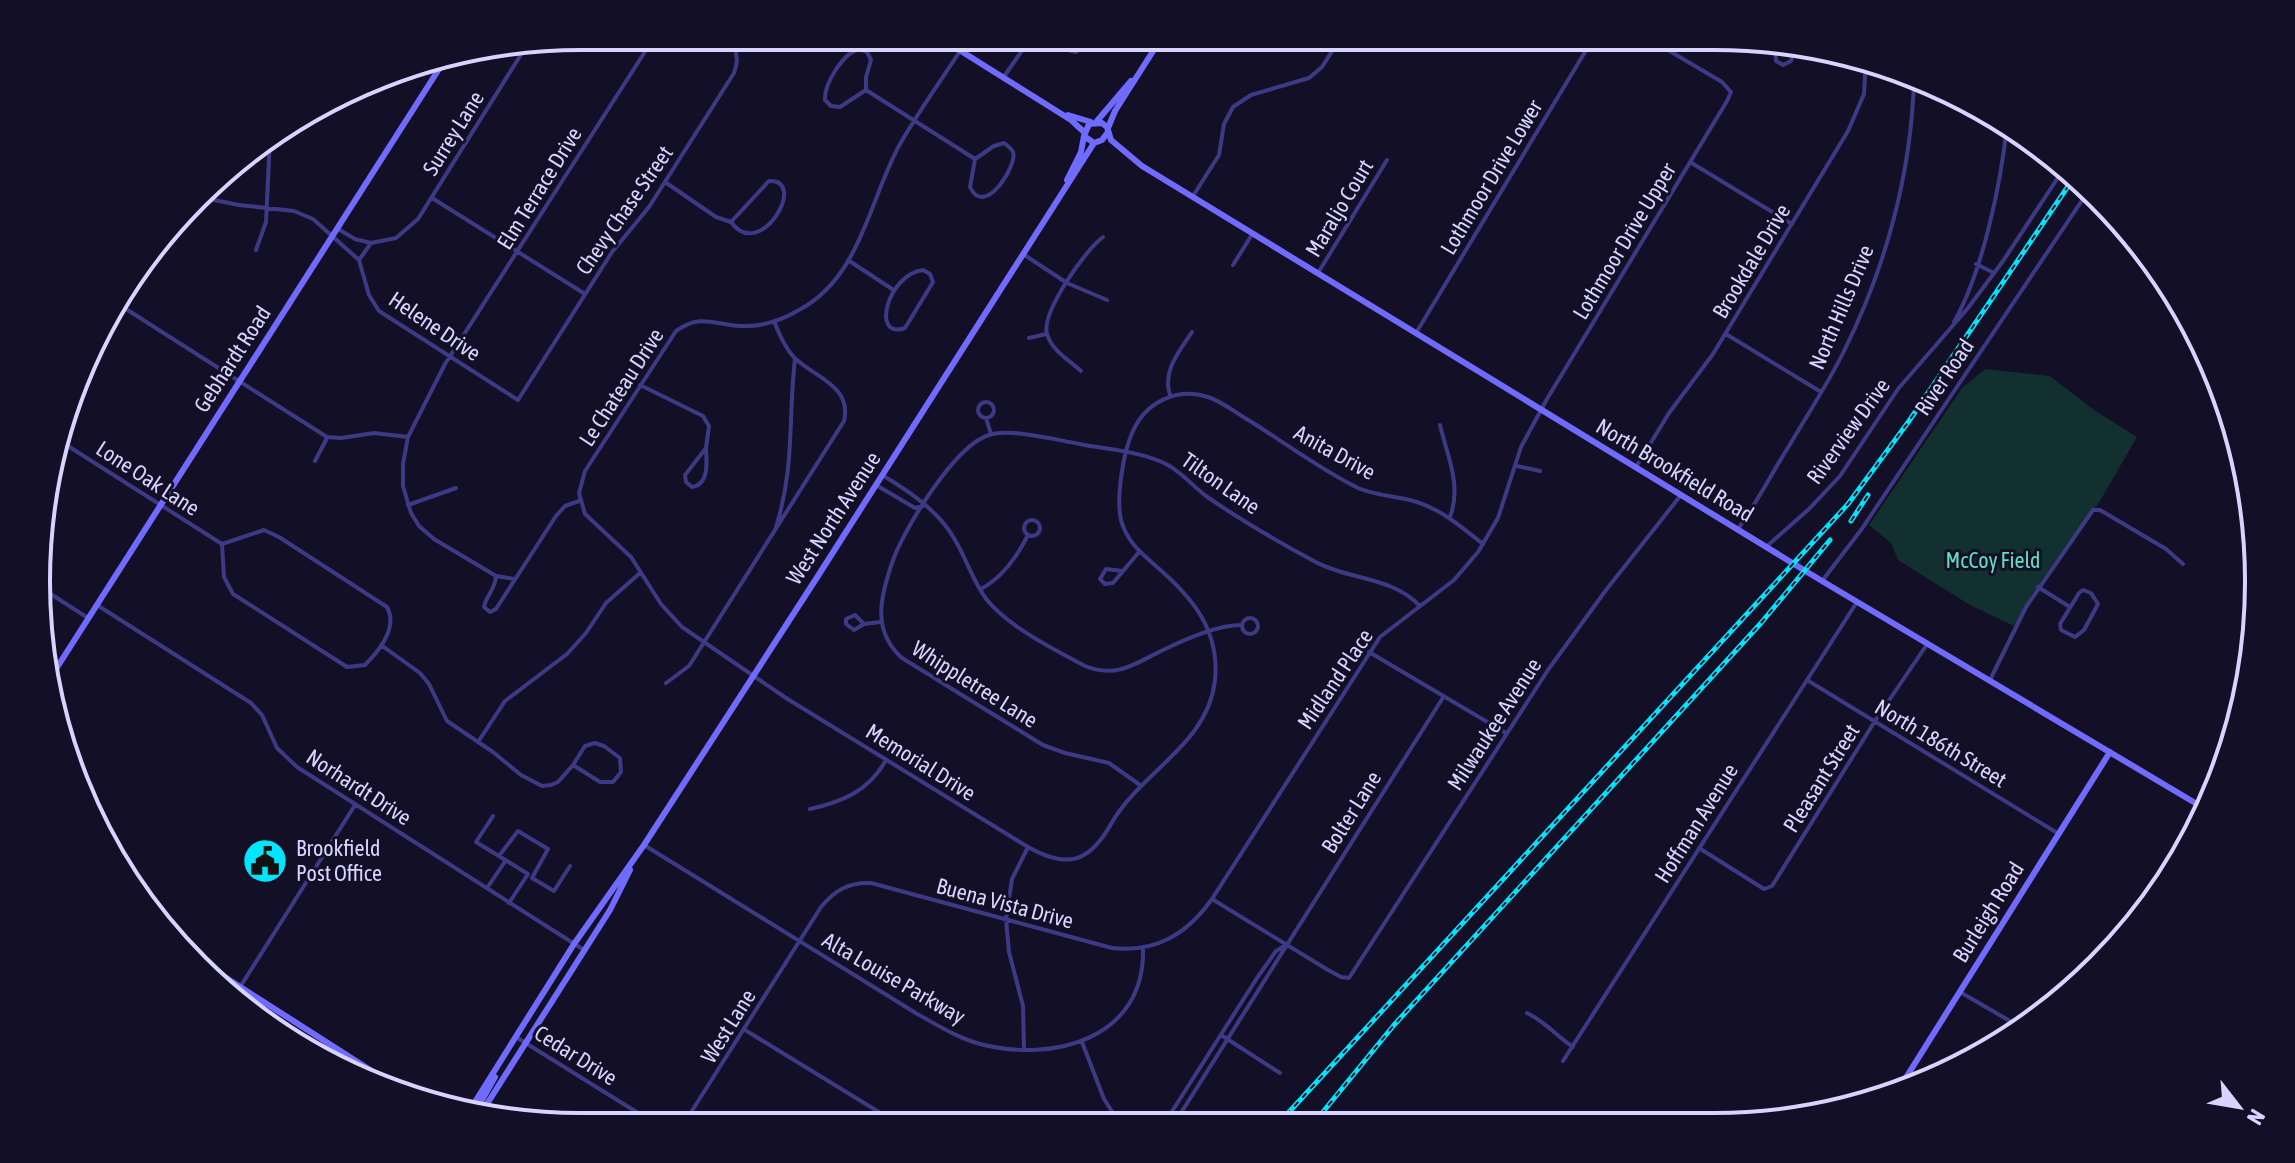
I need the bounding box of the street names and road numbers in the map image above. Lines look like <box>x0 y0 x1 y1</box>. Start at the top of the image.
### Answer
street label: Surrey Lane <box>417 86 489 180</box>
street label: Lothmoor Drive Lower <box>1435 95 1548 259</box>
street label: Elm Terrace Drive <box>491 122 587 254</box>
street label: Chevy Chase Street <box>570 141 678 279</box>
street label: Maraljo Court <box>1300 155 1378 261</box>
street label: Lothmoor Drive Upper <box>1567 158 1681 324</box>
street label: Brookdale Drive <box>1707 199 1795 323</box>
street label: North Hills Drive <box>1803 241 1879 373</box>
street label: Helene Drive <box>384 286 486 366</box>
street label: Gebhardt Road <box>188 301 276 417</box>
street label: Le Chateau Drive <box>573 323 669 451</box>
street label: River Road <box>1909 334 1979 420</box>
street label: Riverview Drive <box>1801 373 1895 489</box>
street label: North Brookfield Road <box>1592 413 1758 527</box>
street label: Anita Drive <box>1290 419 1380 485</box>
street label: Lone Oak Lane <box>92 435 204 521</box>
street label: West North Avenue <box>780 447 886 589</box>
street label: Tilton Lane <box>1177 447 1265 519</box>
street label: Midland Place <box>1292 624 1378 734</box>
street label: Whippletree Lane <box>907 635 1043 733</box>
street label: Milwaukee Avenue <box>1442 653 1546 795</box>
street label: North 186th Street <box>1870 694 2012 792</box>
street label: Memorial Drive <box>861 718 981 806</box>
street label: Pleasant Street <box>1777 719 1865 837</box>
street label: Norhardt Drive <box>302 744 416 830</box>
street label: Hoffman Avenue <box>1649 759 1743 887</box>
street label: Bolter Lane <box>1316 766 1386 858</box>
street label: Burleigh Road <box>1947 857 2029 967</box>
street label: Buena Vista Drive <box>934 872 1076 934</box>
street label: Alta Louise Parkway <box>818 927 970 1029</box>
street label: West Lane <box>695 984 761 1068</box>
street label: Cedar Drive <box>530 1019 622 1091</box>

